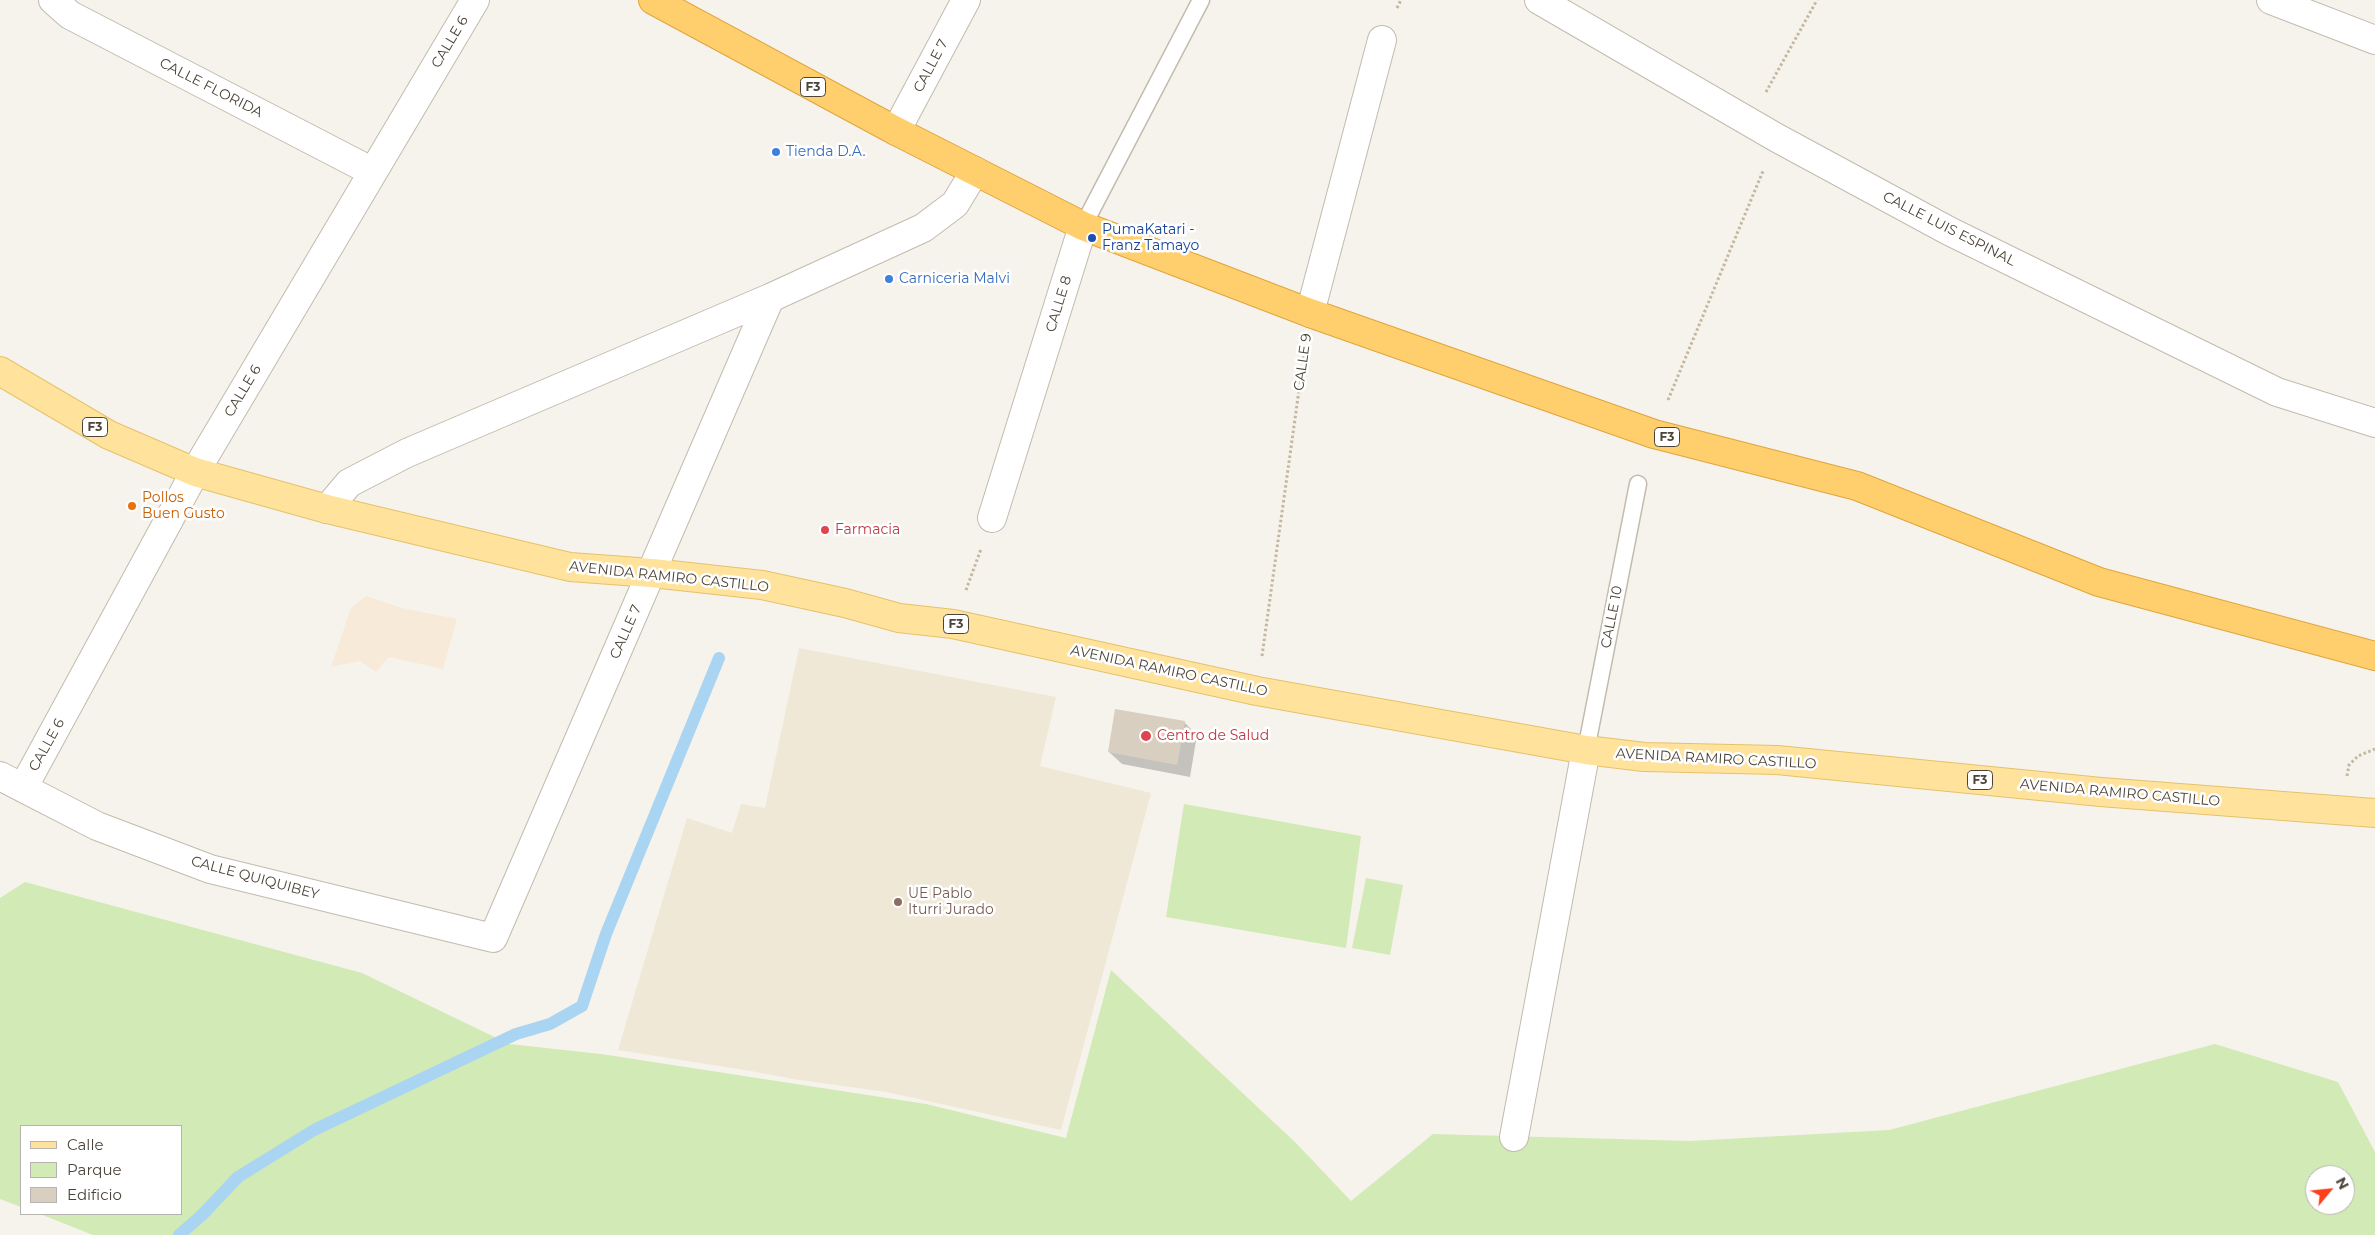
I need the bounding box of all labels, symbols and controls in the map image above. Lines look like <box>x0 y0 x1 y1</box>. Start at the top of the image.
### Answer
street label: CALLE 6 <box>428 13 472 71</box>
street label: CALLE 7 <box>910 37 952 95</box>
street label: CALLE FLORIDA <box>157 55 265 121</box>
road number: F3 <box>800 77 826 96</box>
place label: Tienda D.A. <box>786 144 865 160</box>
marker: Tienda D.A. <box>770 146 782 158</box>
street label: CALLE LUIS ESPINAL <box>1880 188 2018 270</box>
place label: PumaKatari - Franz Tamayo <box>1102 222 1199 254</box>
marker: PumaKatari - Franz Tamayo <box>1086 232 1098 244</box>
place label: Carniceria Malvi <box>899 271 1010 287</box>
marker: Carniceria Malvi <box>883 273 895 285</box>
street label: CALLE 8 <box>1042 274 1076 334</box>
street label: CALLE 9 <box>1291 332 1315 392</box>
street label: CALLE 6 <box>221 362 265 420</box>
road number: F3 <box>82 418 108 437</box>
road number: F3 <box>1654 428 1680 447</box>
place label: Pollos Buen Gusto <box>142 490 225 522</box>
marker: Pollos Buen Gusto <box>126 500 138 512</box>
place label: Farmacia <box>835 522 900 538</box>
marker: Farmacia <box>819 524 831 536</box>
street label: AVENIDA RAMIRO CASTILLO <box>568 558 770 596</box>
street label: CALLE 10 <box>1598 584 1626 650</box>
street label: CALLE 7 <box>607 602 645 662</box>
road number: F3 <box>944 614 968 634</box>
street label: AVENIDA RAMIRO CASTILLO <box>1069 642 1269 700</box>
street label: CALLE 6 <box>26 716 68 774</box>
place label: Centro de Salud <box>1157 728 1269 744</box>
marker: Centro de Salud <box>1139 729 1153 743</box>
street label: AVENIDA RAMIRO CASTILLO <box>1615 745 1817 773</box>
road number: F3 <box>1968 770 1992 790</box>
street label: AVENIDA RAMIRO CASTILLO <box>2019 776 2221 810</box>
street label: CALLE QUIQUIBEY <box>189 853 321 903</box>
place label: UE Pablo Iturri Jurado <box>908 886 994 919</box>
marker: UE Pablo Iturri Jurado <box>892 896 904 908</box>
legend <box>20 1125 182 1215</box>
text: Calle <box>67 1135 104 1154</box>
text: Parque <box>67 1160 122 1179</box>
north arrow <box>2305 1165 2355 1215</box>
text: N <box>2332 1174 2353 1193</box>
text: Edificio <box>67 1185 122 1204</box>

